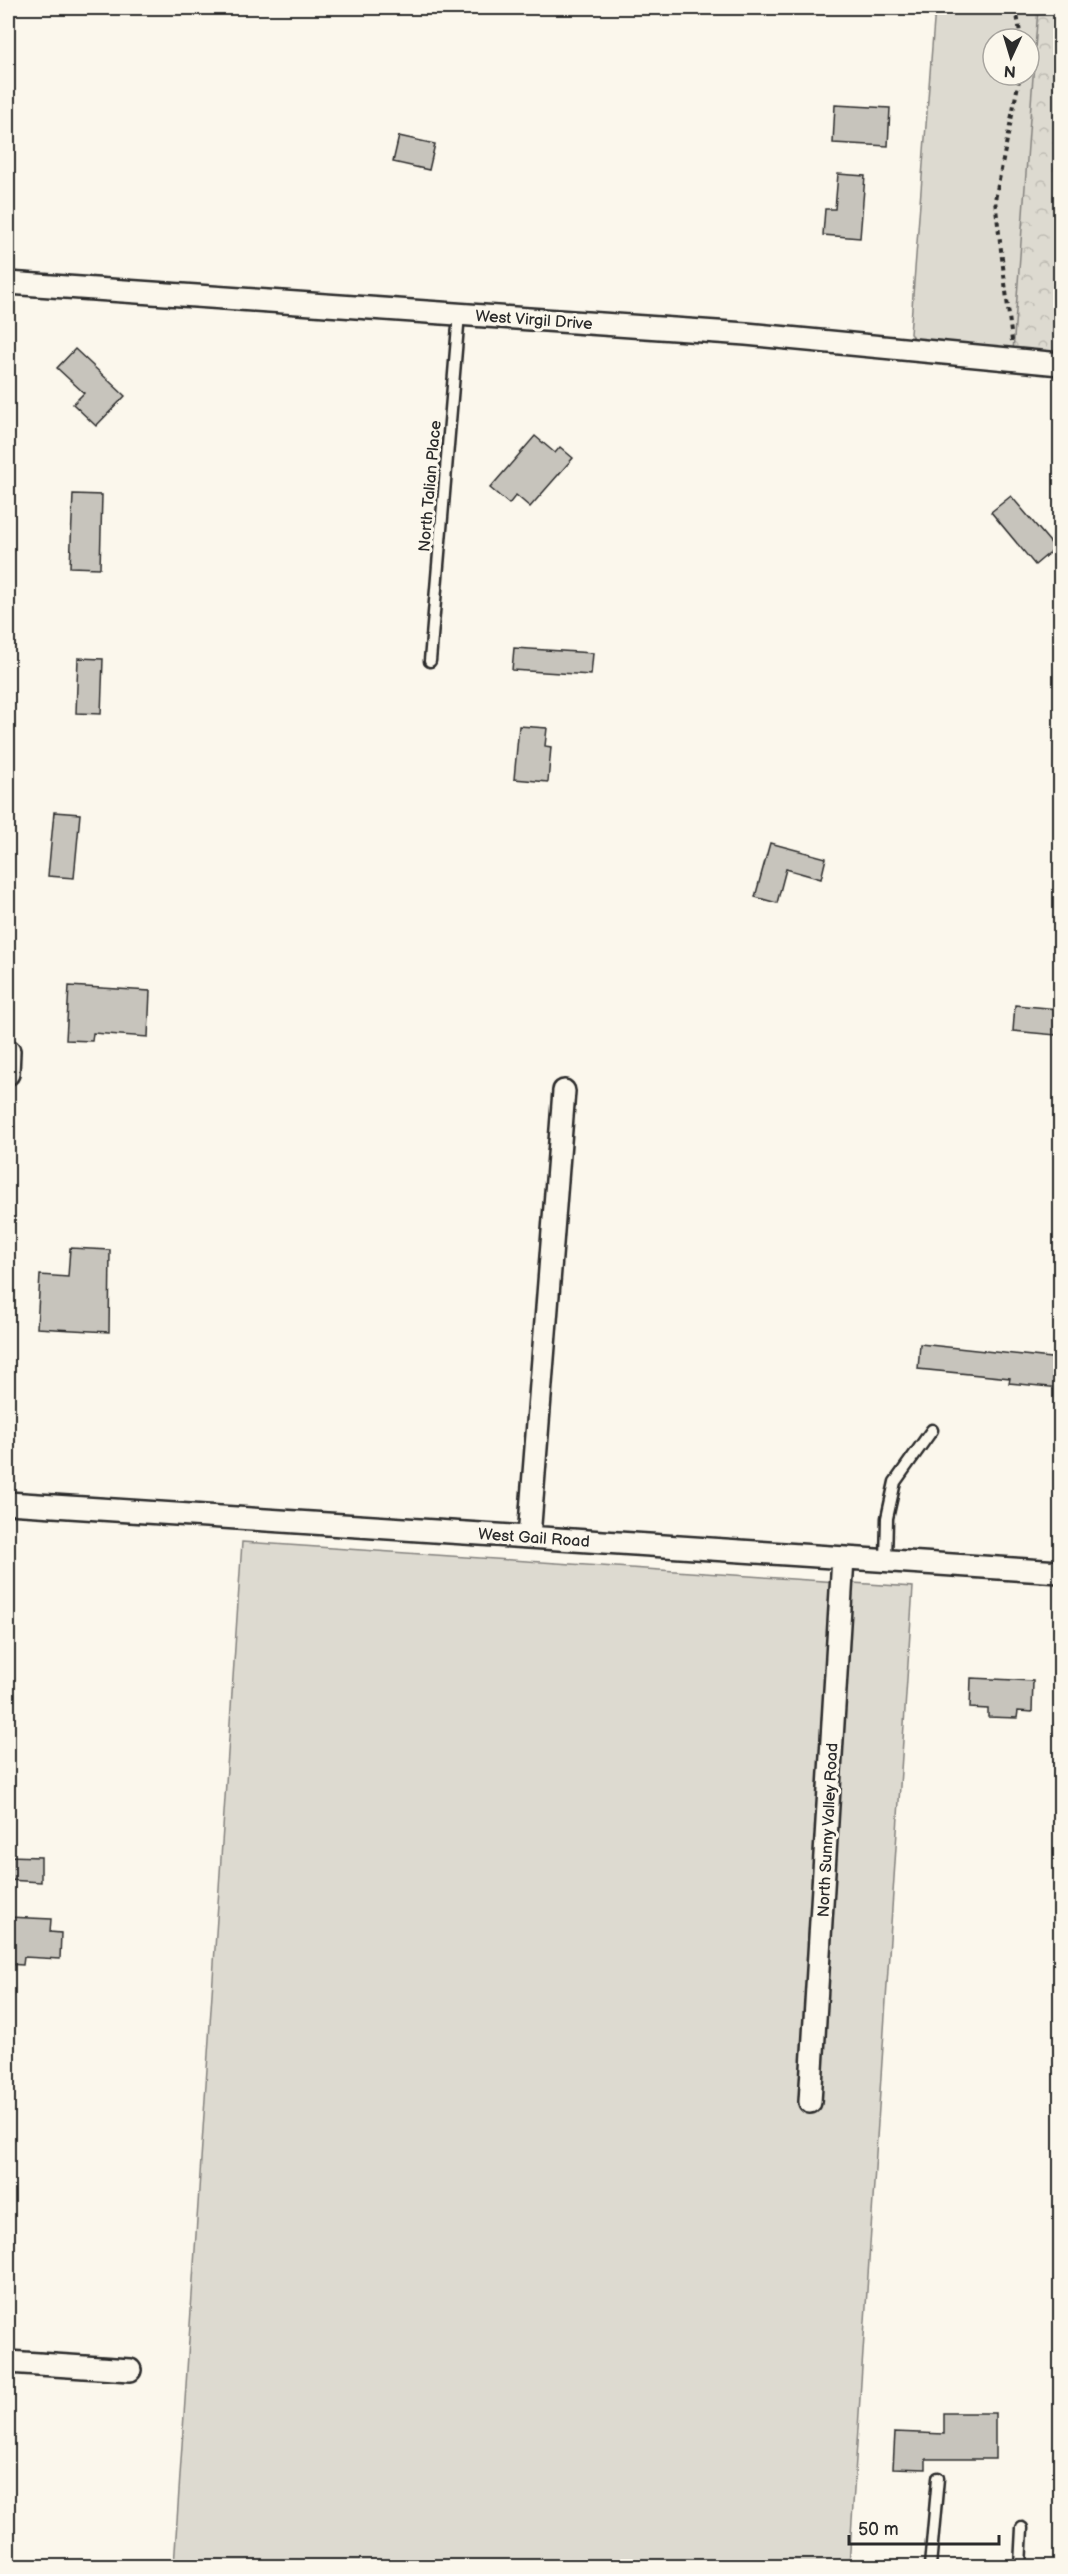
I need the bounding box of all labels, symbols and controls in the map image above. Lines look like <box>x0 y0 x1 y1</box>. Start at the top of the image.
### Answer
north arrow <box>981 27 1041 87</box>
text: N <box>1003 61 1017 80</box>
street label: West Virgil Drive <box>475 307 594 334</box>
street label: North Talian Place <box>415 419 446 553</box>
street label: West Gail Road <box>478 1525 590 1552</box>
street label: North Sunny Valley Road <box>814 1742 843 1918</box>
scale bar <box>849 2508 999 2546</box>
text: 50 m <box>858 2519 899 2540</box>

